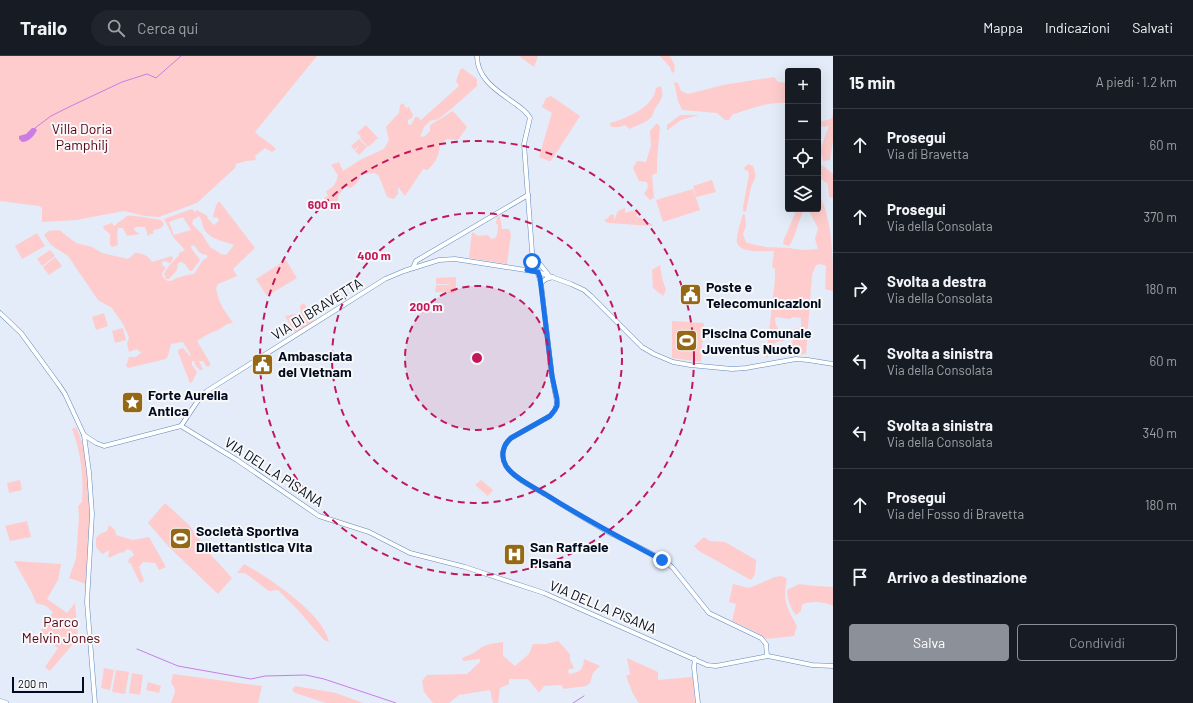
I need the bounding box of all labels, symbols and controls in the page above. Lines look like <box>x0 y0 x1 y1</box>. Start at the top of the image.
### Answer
search box <box>91 10 371 46</box>
text: Trailo <box>20 16 67 39</box>
icon: search <box>105 17 127 39</box>
text: Cerca qui <box>137 19 198 37</box>
text: Mappa <box>983 19 1023 36</box>
text: Indicazioni <box>1045 19 1110 36</box>
text: Salvati <box>1132 19 1173 36</box>
map controls <box>785 68 821 212</box>
button: + <box>785 68 821 104</box>
text: 15 min <box>849 72 895 92</box>
text: A piedi · 1.2 km <box>1096 74 1177 90</box>
button: − <box>785 104 821 140</box>
park label: Villa Doria Pamphilj <box>52 120 112 153</box>
text: Prosegui <box>887 128 946 146</box>
icon: ahead <box>849 134 871 156</box>
text: 60 m <box>1150 137 1177 153</box>
button: locate <box>785 140 821 176</box>
text: Via di Bravetta <box>887 146 969 162</box>
button: layers <box>785 176 821 212</box>
text: 600 m <box>308 197 340 211</box>
text: Prosegui <box>887 200 946 218</box>
icon: ahead <box>849 206 871 228</box>
text: 370 m <box>1143 209 1177 225</box>
text: Via della Consolata <box>887 218 993 234</box>
text: 400 m <box>357 248 391 262</box>
route start <box>523 253 541 271</box>
text: Svolta a destra <box>887 272 986 290</box>
street label: VIA DI BRAVETTA <box>268 274 366 343</box>
place label: Poste e Telecomunicazioni <box>706 278 821 311</box>
icon: right <box>849 278 871 300</box>
text: 180 m <box>1145 281 1177 297</box>
public building icon: Poste e Telecomunicazioni <box>677 282 703 308</box>
text: Via della Consolata <box>887 290 993 306</box>
text: 200 m <box>410 299 442 313</box>
place label: Piscina Comunale Juventus Nuoto <box>702 324 812 357</box>
sports icon: Piscina Comunale Juventus Nuoto <box>674 328 700 354</box>
text: Svolta a sinistra <box>887 344 993 362</box>
place label: Ambasciata del Vietnam <box>278 347 352 380</box>
icon: left <box>849 350 871 372</box>
public building icon: Ambasciata del Vietnam <box>250 351 276 377</box>
centre of rings <box>470 351 484 365</box>
text: 60 m <box>1150 353 1177 369</box>
text: Via della Consolata <box>887 362 993 378</box>
place label: Forte Aurelia Antica <box>148 386 228 419</box>
place icon: Forte Aurelia Antica <box>120 390 146 416</box>
text: Svolta a sinistra <box>887 416 993 434</box>
icon: left <box>849 422 871 444</box>
text: 340 m <box>1142 425 1177 441</box>
street label: VIA DELLA PISANA <box>222 433 327 510</box>
text: Via della Consolata <box>887 434 993 450</box>
text: Prosegui <box>887 488 946 506</box>
icon: ahead <box>849 494 871 516</box>
text: 180 m <box>1145 497 1177 513</box>
text: Via del Fosso di Bravetta <box>887 506 1024 522</box>
place label: Società Sportiva Dilettantistica Vita <box>196 522 312 555</box>
sports icon: Società Sportiva Dilettantistica Vita <box>168 526 194 552</box>
place label: San Raffaele Pisana <box>530 538 609 571</box>
hospital icon: San Raffaele Pisana <box>501 542 527 568</box>
route end <box>653 551 671 569</box>
icon: arrive <box>849 566 871 588</box>
text: Arrivo a destinazione <box>887 568 1027 586</box>
street label: VIA DELLA PISANA <box>547 576 660 637</box>
park label: Parco Melvin Jones <box>22 613 101 646</box>
button: Salva <box>849 624 1009 661</box>
button: Condividi <box>1017 624 1177 661</box>
scale bar <box>12 675 84 694</box>
text: 200 m <box>18 677 48 690</box>

